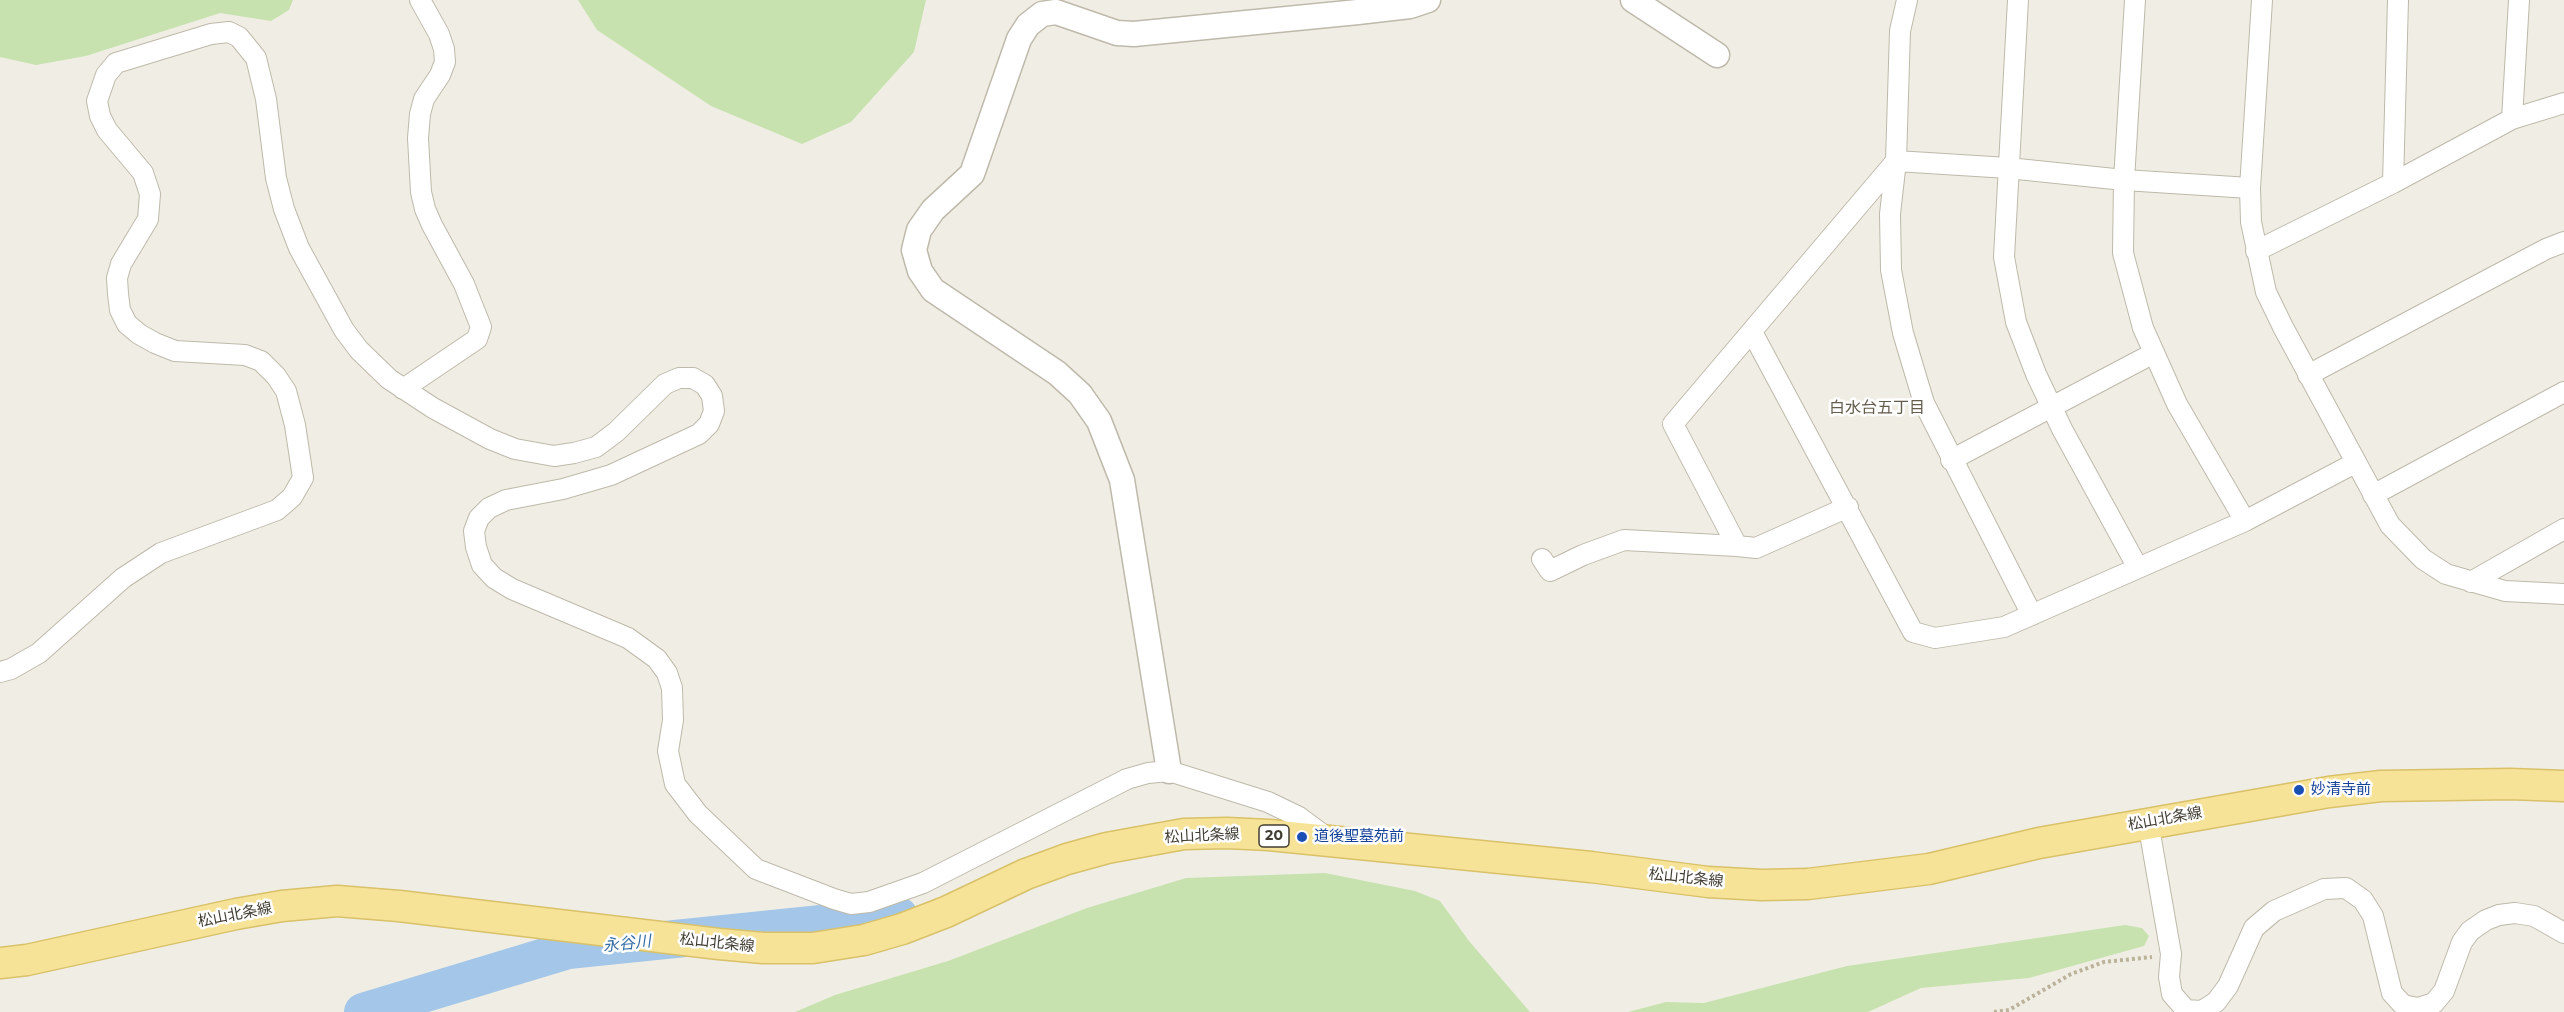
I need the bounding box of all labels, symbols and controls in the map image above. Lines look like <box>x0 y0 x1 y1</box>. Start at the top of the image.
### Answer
district label: 白水台五丁目 <box>1829 398 1925 418</box>
place label: 妙清寺前 <box>2311 781 2371 799</box>
marker: 妙清寺前 <box>2292 783 2306 797</box>
street label: 松山北条線 <box>2127 804 2203 834</box>
street label: 松山北条線 <box>1164 825 1240 847</box>
road number: 20 <box>1259 825 1289 847</box>
place label: 道後聖墓苑前 <box>1314 828 1404 846</box>
marker: 道後聖墓苑前 <box>1295 830 1309 844</box>
street label: 松山北条線 <box>1648 865 1724 891</box>
street label: 松山北条線 <box>196 899 274 931</box>
street label: 松山北条線 <box>679 930 755 956</box>
water label: 永谷川 <box>602 932 652 956</box>

